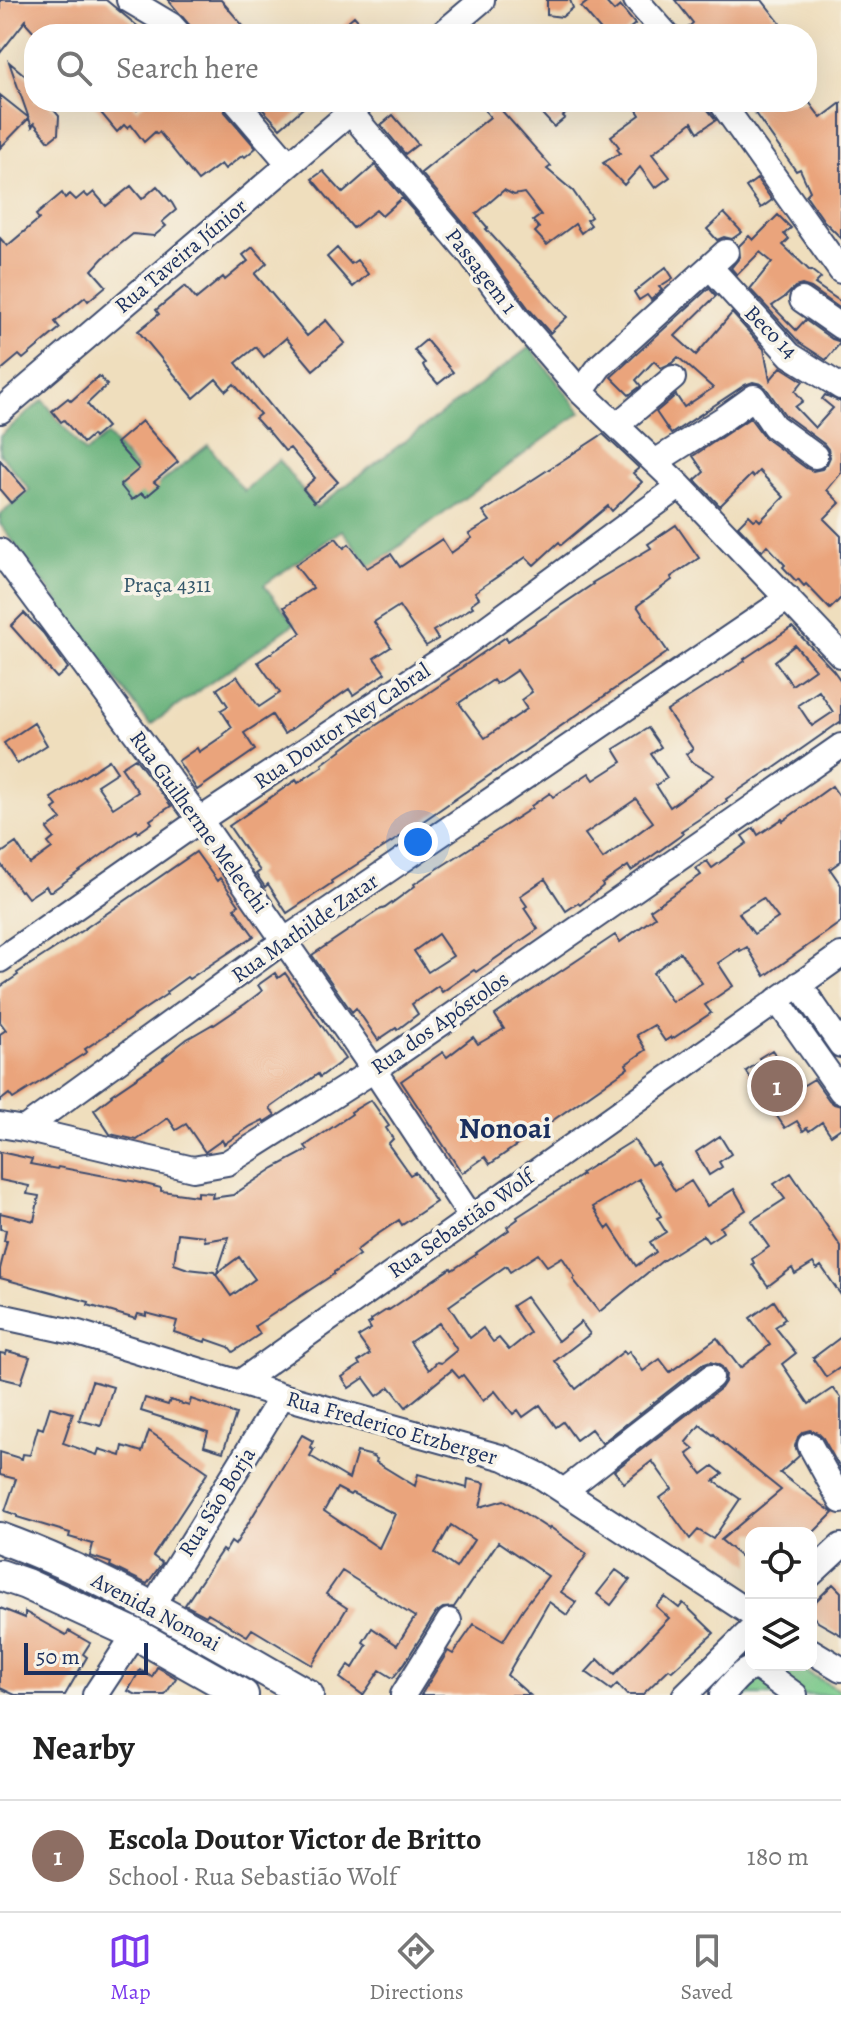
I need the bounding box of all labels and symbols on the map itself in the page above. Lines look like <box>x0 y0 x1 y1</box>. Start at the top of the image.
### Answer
street label: Rua Taveira Júnior <box>108 192 254 320</box>
street label: Passagem 1 <box>438 222 524 320</box>
street label: Beco 14 <box>738 299 804 365</box>
park label: Praça 4311 <box>123 570 211 600</box>
street label: Rua Doutor Ney Cabral <box>248 656 436 796</box>
street label: Rua Guilherme Melecchi <box>122 725 276 919</box>
your location <box>398 822 438 862</box>
street label: Rua Mathilde Zatar <box>225 866 385 990</box>
street label: Rua dos Apóstolos <box>365 964 515 1082</box>
pin: 1 <box>751 1056 803 1116</box>
district label: Nonoai <box>459 1108 551 1148</box>
street label: Rua Sebastião Wolf <box>382 1161 542 1286</box>
street label: Rua Frederico Etzberger <box>283 1384 501 1472</box>
street label: Rua São Borja <box>171 1441 263 1563</box>
street label: Avenida Nonoai <box>85 1565 226 1659</box>
scale bar <box>24 1639 148 1675</box>

